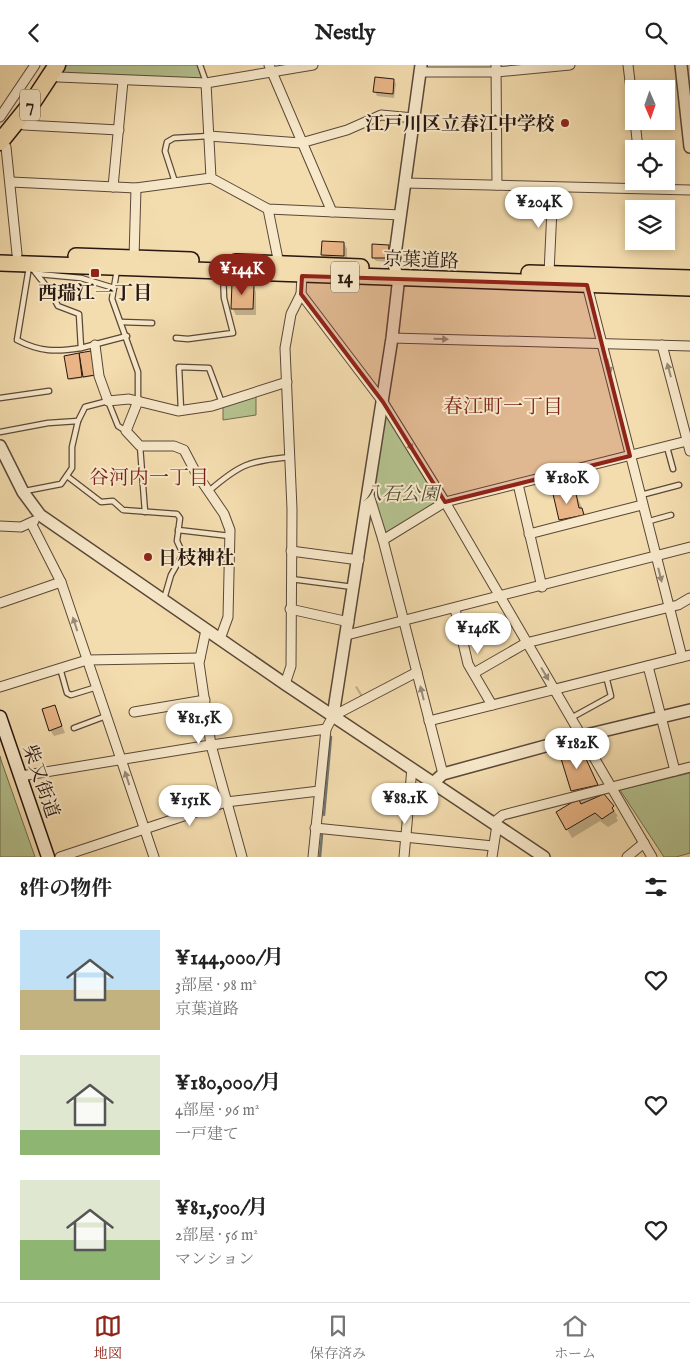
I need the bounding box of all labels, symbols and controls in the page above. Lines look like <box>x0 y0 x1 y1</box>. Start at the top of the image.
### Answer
icon: back <box>20 19 48 47</box>
text: Nestly <box>315 19 375 47</box>
icon: search <box>642 19 670 47</box>
north arrow <box>625 80 675 130</box>
map controls <box>625 80 675 250</box>
road number: 7 <box>20 89 40 121</box>
place label: 江戸川区立春江中学校 <box>365 113 555 137</box>
marker: 江戸川区立春江中学校 <box>559 117 571 129</box>
button: locate <box>625 140 675 190</box>
pin: ¥204K <box>504 186 574 229</box>
text: ¥204K <box>516 193 562 213</box>
button: layers <box>625 200 675 250</box>
street label: 京葉道路 <box>383 248 459 274</box>
pin: ¥144K <box>207 253 277 296</box>
text: ¥144K <box>220 260 264 280</box>
road number: 14 <box>331 261 359 293</box>
marker: 西瑞江一丁目 <box>89 267 101 279</box>
place label: 西瑞江一丁目 <box>38 282 152 306</box>
one-way arrow <box>433 335 449 343</box>
one-way arrow <box>605 359 613 374</box>
one-way arrow <box>664 362 672 377</box>
district label: 春江町一丁目 <box>443 395 563 420</box>
one-way arrow <box>404 437 413 450</box>
pin: ¥180K <box>532 463 602 505</box>
district label: 谷河内一丁目 <box>89 466 209 491</box>
text: ¥180K <box>545 469 589 489</box>
park label: 八石公園 <box>363 483 442 507</box>
place label: 日枝神社 <box>158 547 234 571</box>
marker: 日枝神社 <box>142 551 154 563</box>
one-way arrow <box>656 568 664 583</box>
pin: ¥146K <box>443 613 513 655</box>
one-way arrow <box>71 616 79 631</box>
text: ¥146K <box>456 619 500 639</box>
one-way arrow <box>540 668 549 681</box>
one-way arrow <box>418 686 426 701</box>
pin: ¥81.5K <box>158 703 240 745</box>
text: ¥81.5K <box>177 709 221 729</box>
pin: ¥182K <box>542 727 612 770</box>
text: ¥182K <box>556 734 598 754</box>
street label: 柴又街道 <box>16 742 64 821</box>
one-way arrow <box>123 770 130 785</box>
pin: ¥88.1K <box>364 783 446 825</box>
pin: ¥151K <box>155 785 225 827</box>
text: ¥88.1K <box>382 789 428 809</box>
text: ¥151K <box>170 791 210 811</box>
icon: filters <box>642 873 670 901</box>
text: 8件の物件 <box>20 876 112 903</box>
text: ¥144,000/月 <box>175 945 284 972</box>
icon: home <box>60 950 120 1010</box>
icon: heart <box>642 966 670 994</box>
text: 3部屋 · 98 m² <box>175 976 257 996</box>
text: 京葉道路 <box>175 1000 239 1020</box>
text: ¥180,000/月 <box>175 1070 281 1097</box>
icon: home <box>60 1075 120 1135</box>
icon: heart <box>642 1091 670 1119</box>
text: 4部屋 · 96 m² <box>175 1101 259 1121</box>
text: 一戸建て <box>175 1125 239 1145</box>
text: ¥81,500/月 <box>175 1195 268 1222</box>
icon: home <box>60 1200 120 1260</box>
icon: heart <box>642 1216 670 1244</box>
text: 2部屋 · 56 m² <box>175 1226 258 1246</box>
text: マンション <box>175 1250 254 1270</box>
tab: 地図 <box>94 1312 122 1363</box>
tab: 保存済み <box>310 1312 366 1363</box>
tab: ホーム <box>554 1312 596 1363</box>

